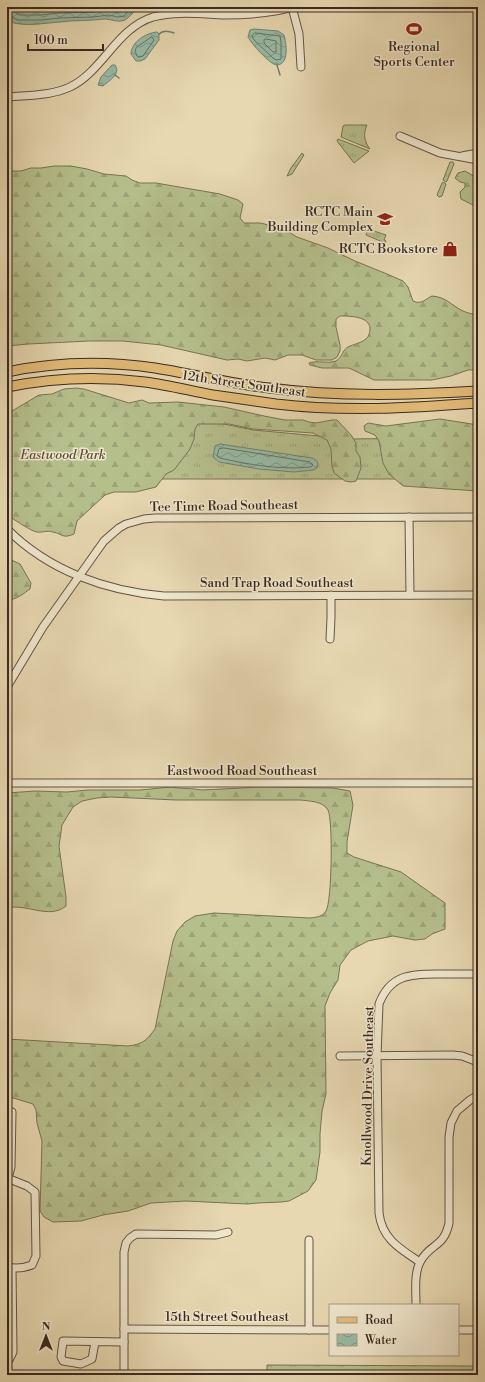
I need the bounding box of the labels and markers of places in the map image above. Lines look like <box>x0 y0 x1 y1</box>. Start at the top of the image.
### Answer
sports icon: Regional Sports Center <box>405 20 423 38</box>
place label: Regional Sports Center <box>373 39 455 70</box>
place label: RCTC Main Building Complex <box>266 204 373 235</box>
school or university icon: RCTC Main Building Complex <box>376 210 394 228</box>
shop icon: RCTC Bookstore <box>441 240 459 258</box>
place label: RCTC Bookstore <box>339 241 438 257</box>

